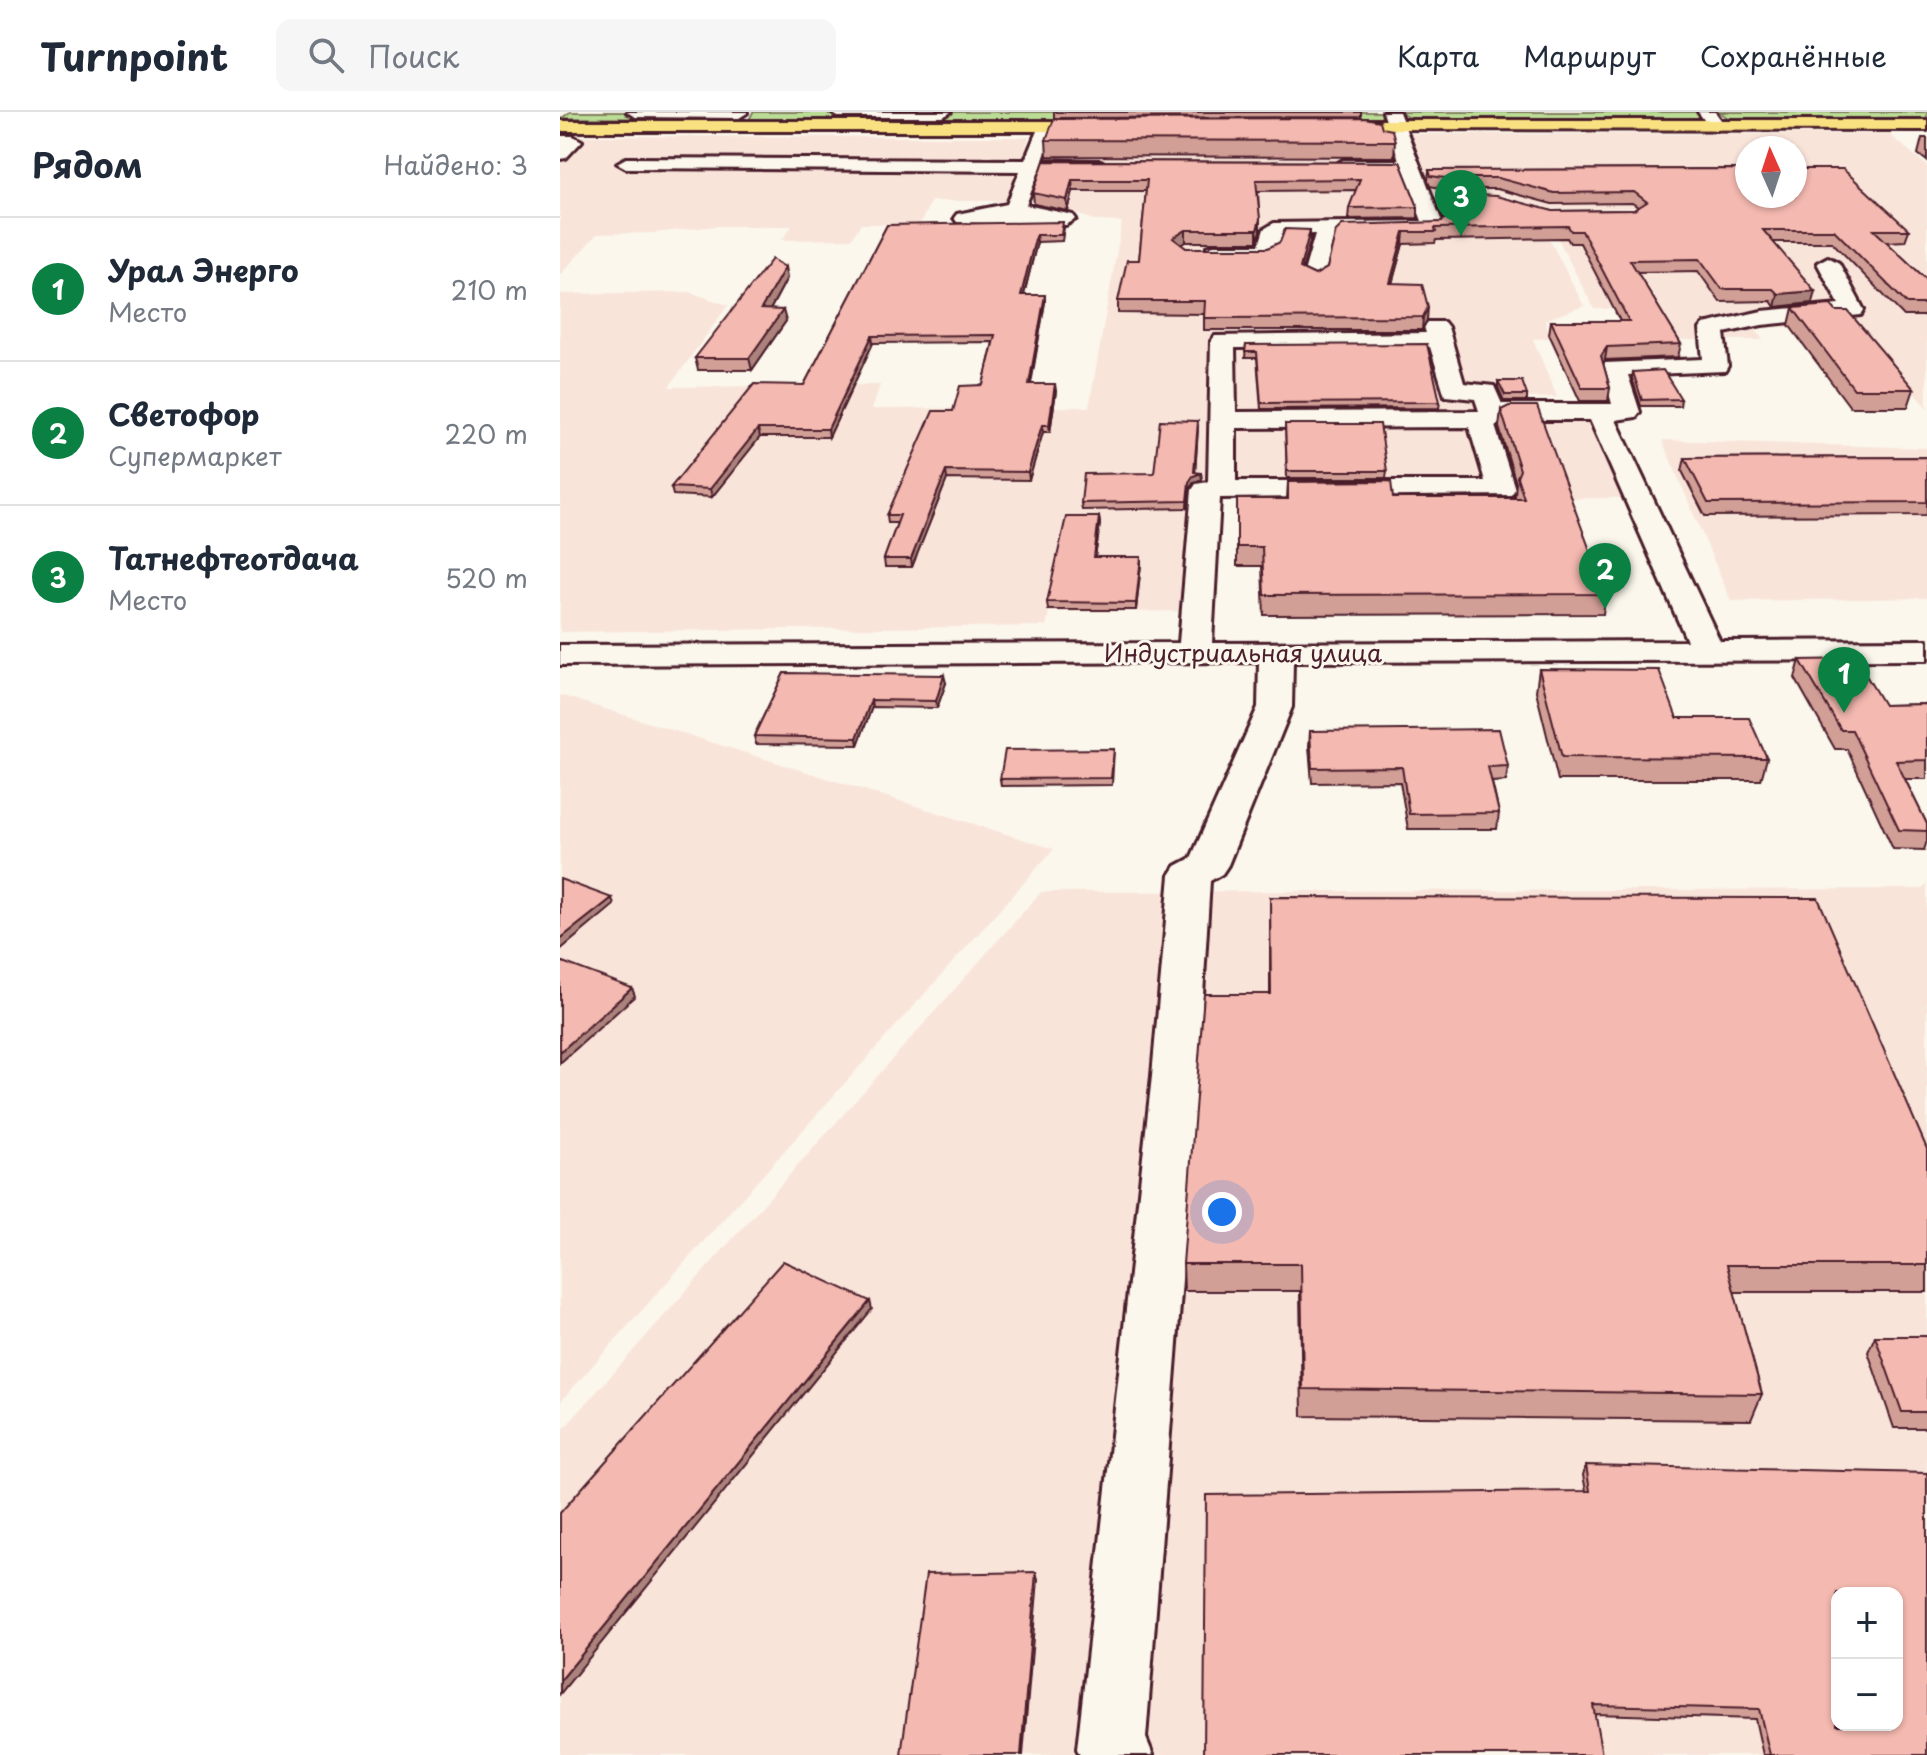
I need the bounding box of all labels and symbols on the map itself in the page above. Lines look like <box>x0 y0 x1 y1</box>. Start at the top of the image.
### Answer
north arrow <box>1735 136 1807 208</box>
pin: 3 <box>1435 170 1487 236</box>
pin: 2 <box>1579 543 1631 609</box>
street label: Индустриальная улица <box>1104 634 1382 670</box>
pin: 1 <box>1818 647 1870 713</box>
your location <box>1202 1192 1242 1232</box>

